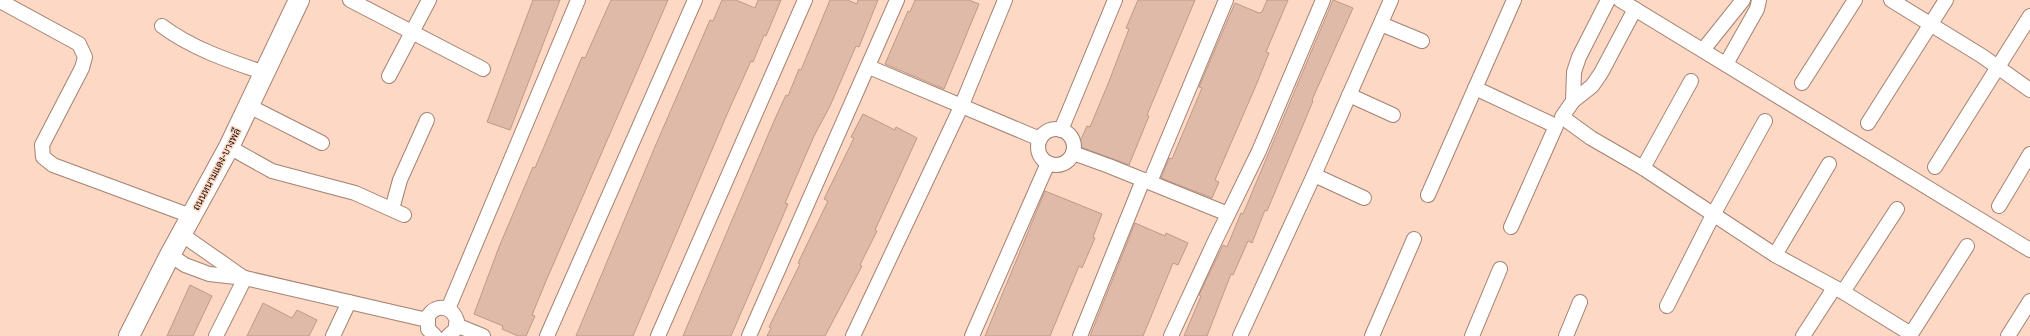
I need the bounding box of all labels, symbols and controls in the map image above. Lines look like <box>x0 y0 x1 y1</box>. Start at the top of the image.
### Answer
street label: ถนนหนามแดง-บางพลี <box>188 125 244 212</box>

